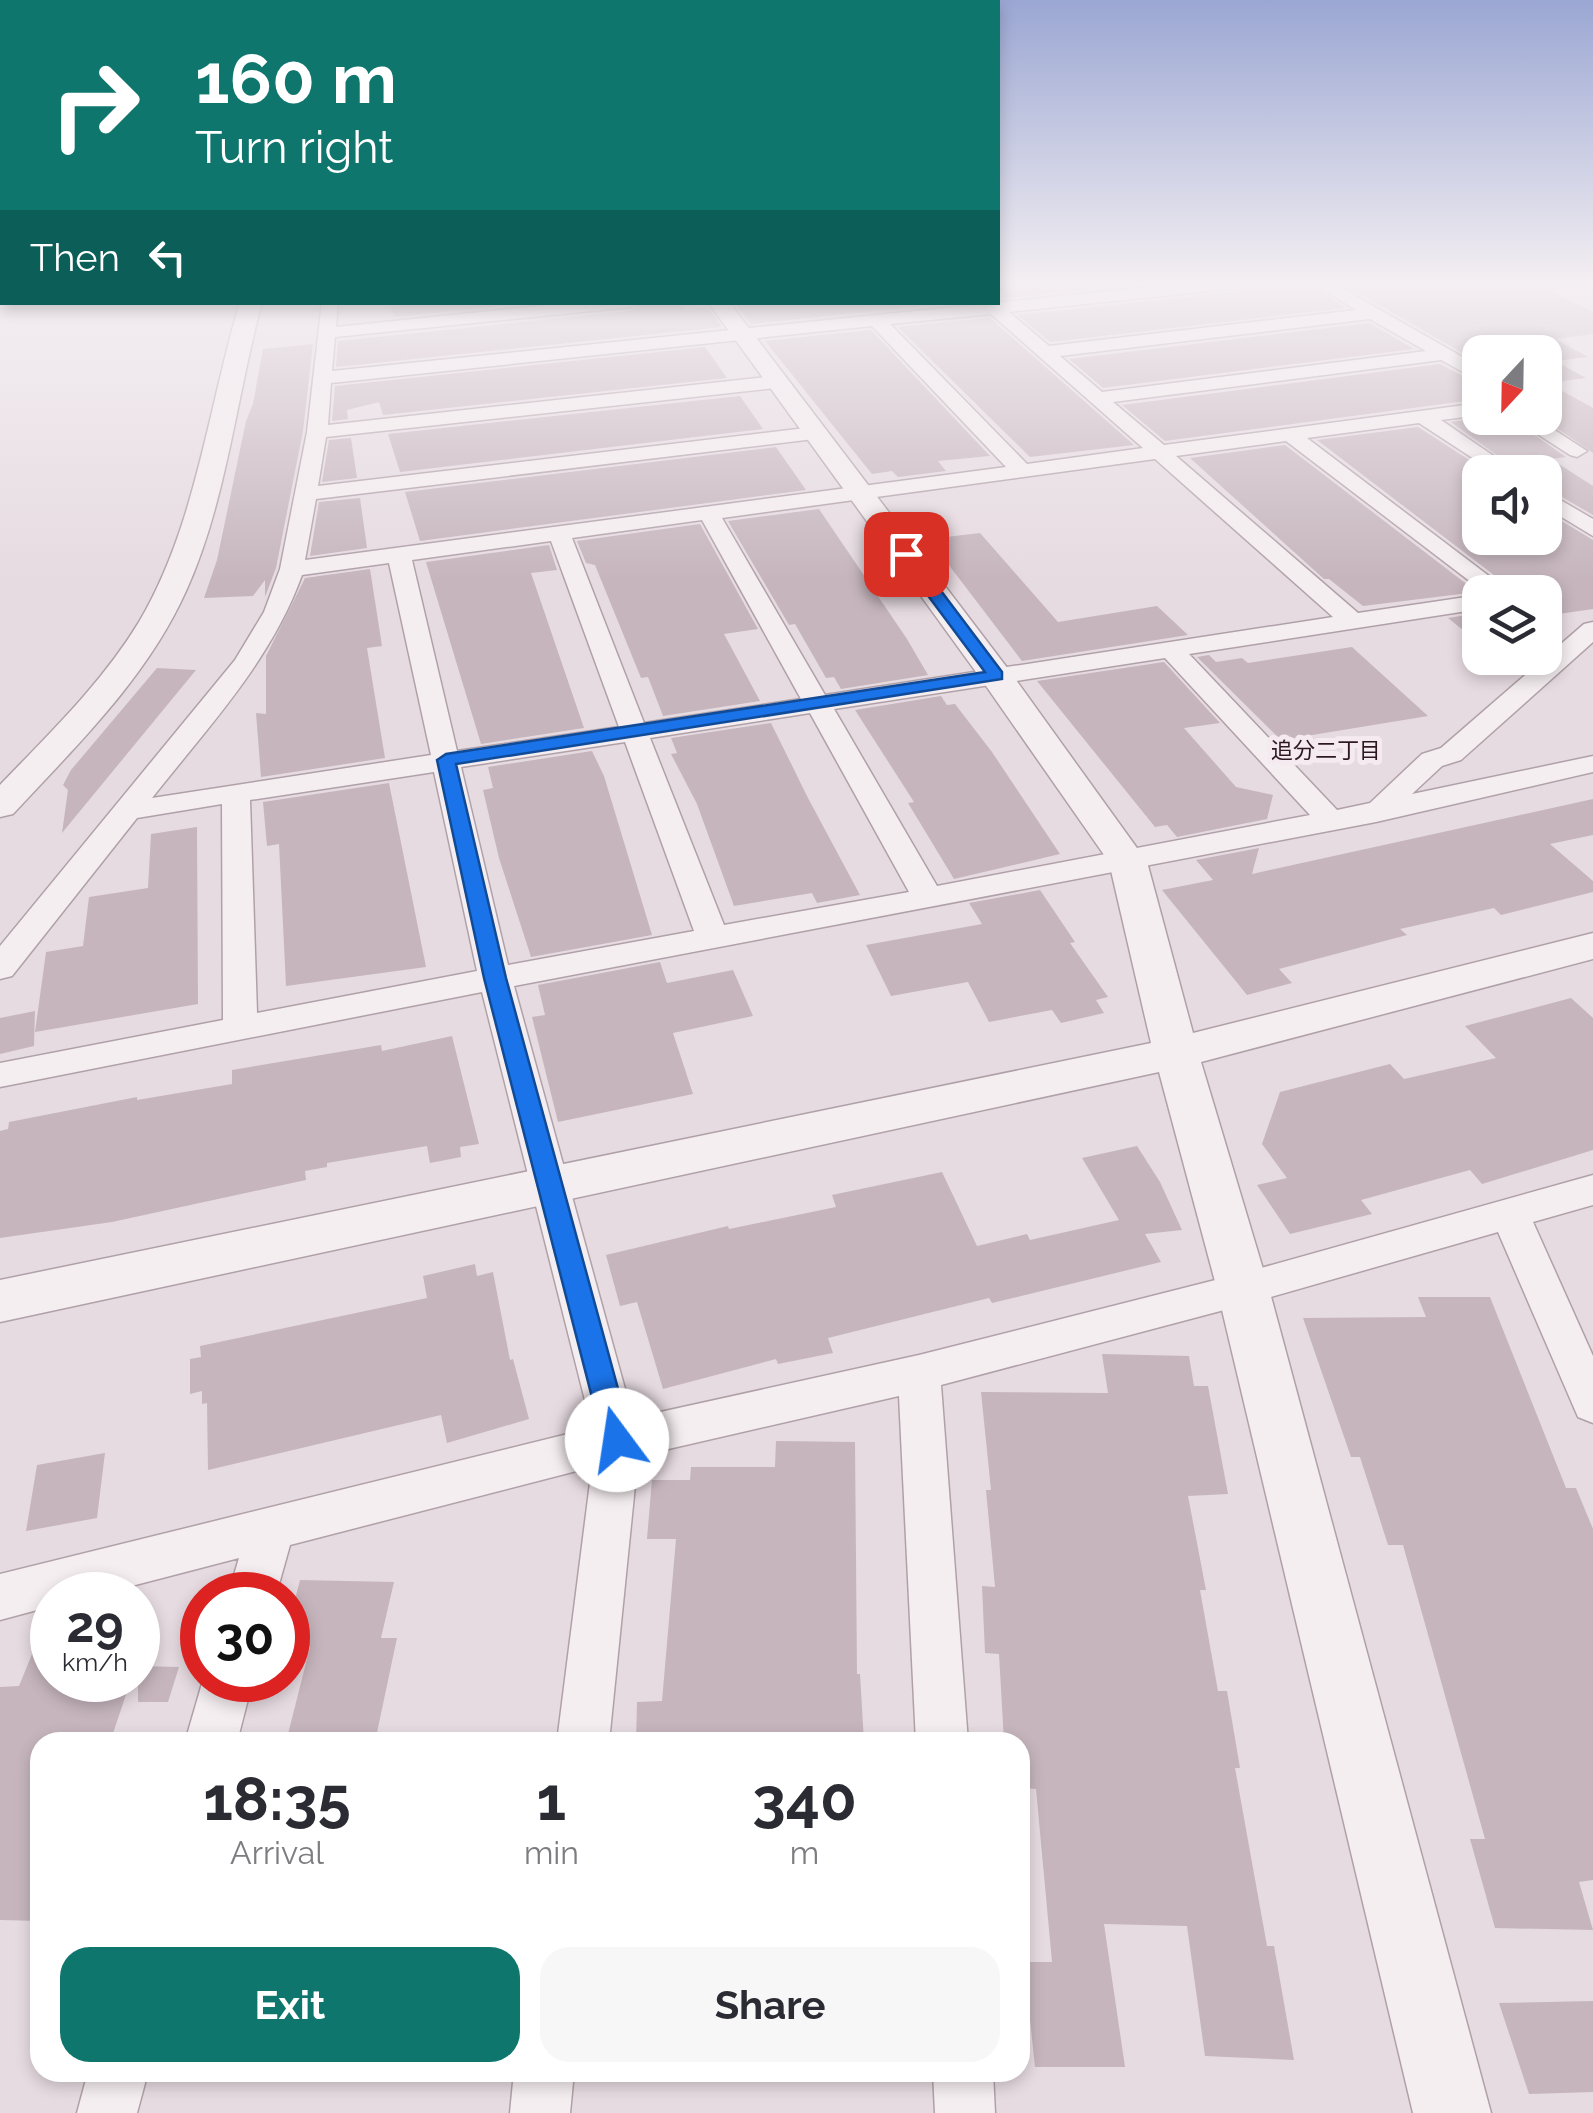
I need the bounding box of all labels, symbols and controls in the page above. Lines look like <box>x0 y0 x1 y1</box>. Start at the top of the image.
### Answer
text: 160 m <box>195 37 397 119</box>
icon: right <box>30 40 160 170</box>
text: Turn right <box>195 121 393 174</box>
icon: left <box>140 230 195 285</box>
text: Then <box>30 235 120 280</box>
north arrow <box>1462 335 1562 435</box>
map controls <box>1462 335 1562 675</box>
button: sound <box>1462 455 1562 555</box>
pin <box>864 512 949 597</box>
icon: arrive <box>879 527 934 582</box>
button: layers <box>1462 575 1562 675</box>
district label: 追分二丁目 <box>1271 737 1381 763</box>
position arrow <box>565 1388 669 1492</box>
speed limit sign: 30 <box>180 1572 310 1702</box>
text: 29 <box>66 1595 124 1654</box>
text: km/h <box>62 1647 128 1677</box>
text: 18:35 <box>203 1764 351 1834</box>
text: 1 <box>537 1764 566 1834</box>
text: 340 <box>752 1764 857 1834</box>
text: Arrival <box>230 1834 324 1871</box>
text: min <box>524 1834 579 1871</box>
text: m <box>790 1834 819 1871</box>
button: Exit <box>60 1947 520 2062</box>
button: Share <box>540 1947 1000 2062</box>

